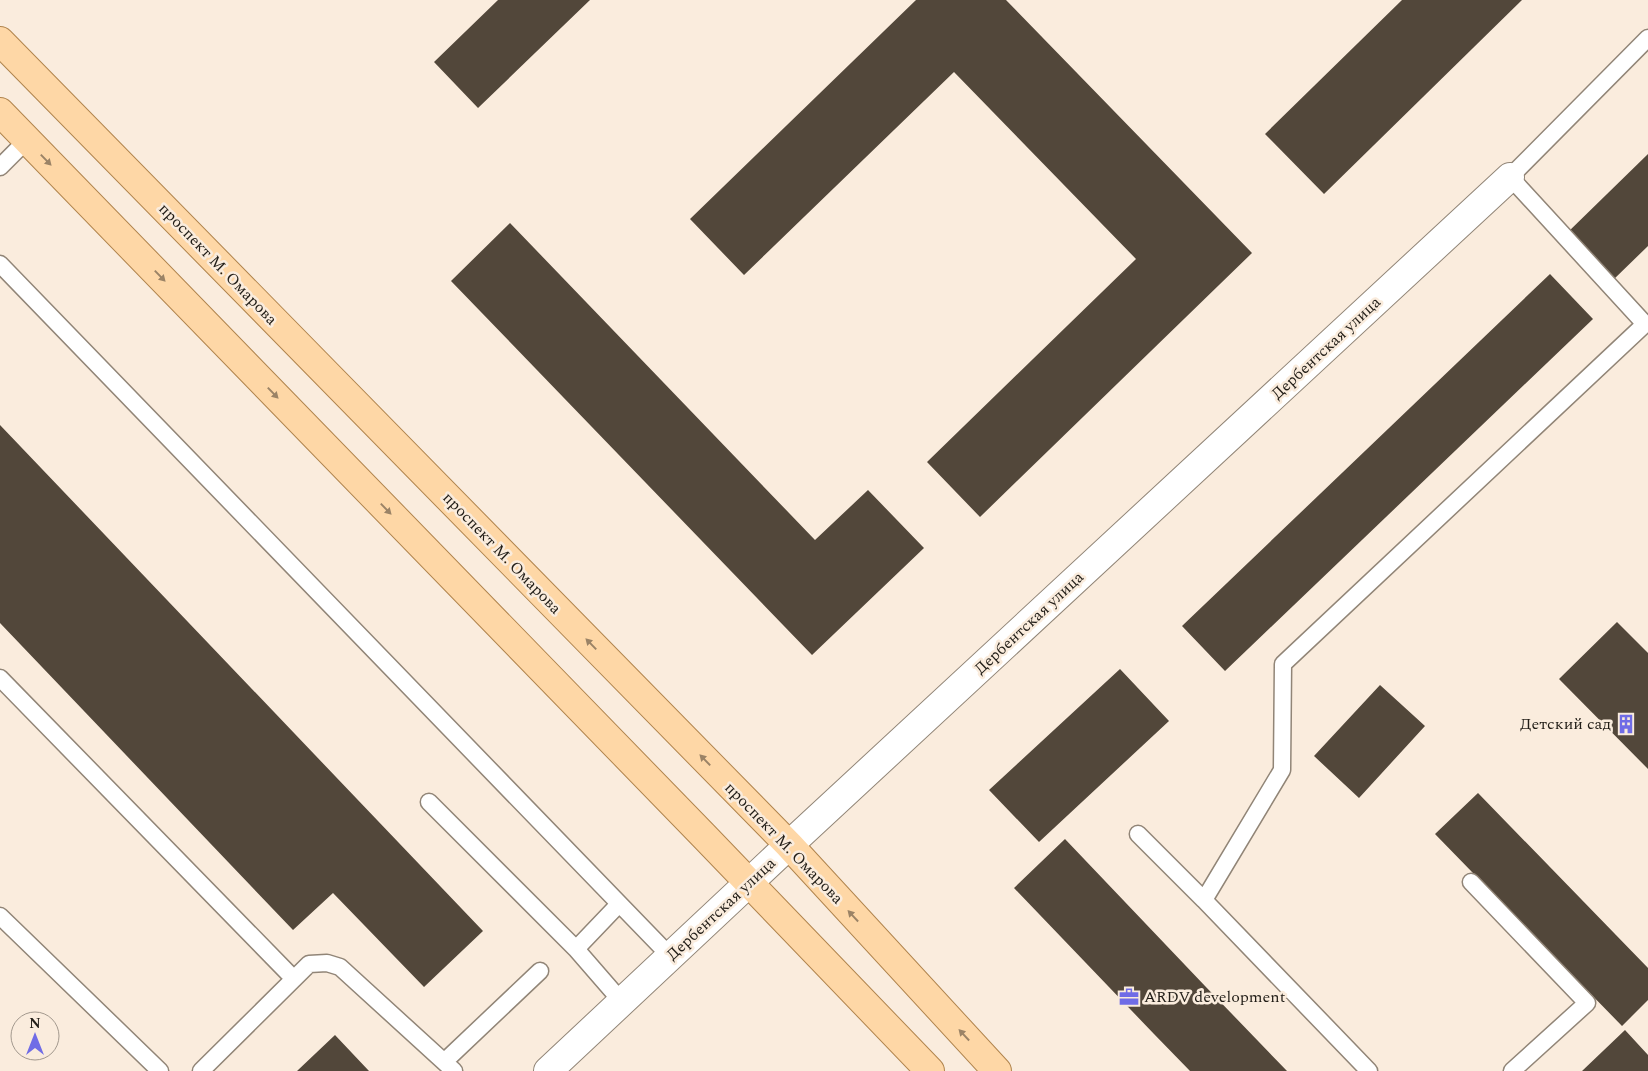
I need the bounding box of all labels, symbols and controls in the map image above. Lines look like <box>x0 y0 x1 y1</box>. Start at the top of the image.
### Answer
one-way arrow <box>40 154 52 166</box>
street label: проспект М. Омарова <box>153 197 283 331</box>
one-way arrow <box>153 270 165 282</box>
street label: Дербентская улица <box>1266 291 1386 405</box>
one-way arrow <box>267 386 279 398</box>
street label: проспект М. Омарова <box>437 486 567 620</box>
one-way arrow <box>380 503 392 515</box>
street label: Дербентская улица <box>969 566 1089 680</box>
one-way arrow <box>585 638 597 650</box>
place label: Детский сад <box>1520 712 1611 736</box>
building icon: Детский сад <box>1615 713 1637 735</box>
one-way arrow <box>699 754 711 766</box>
street label: проспект М. Омарова <box>719 776 849 910</box>
street label: Дербентская улица <box>661 852 781 966</box>
one-way arrow <box>848 909 859 922</box>
place label: ARDV development <box>1144 985 1286 1009</box>
office icon: ARDV development <box>1118 986 1140 1008</box>
north arrow <box>10 1011 60 1061</box>
text: N <box>29 1013 41 1034</box>
one-way arrow <box>958 1029 969 1042</box>

